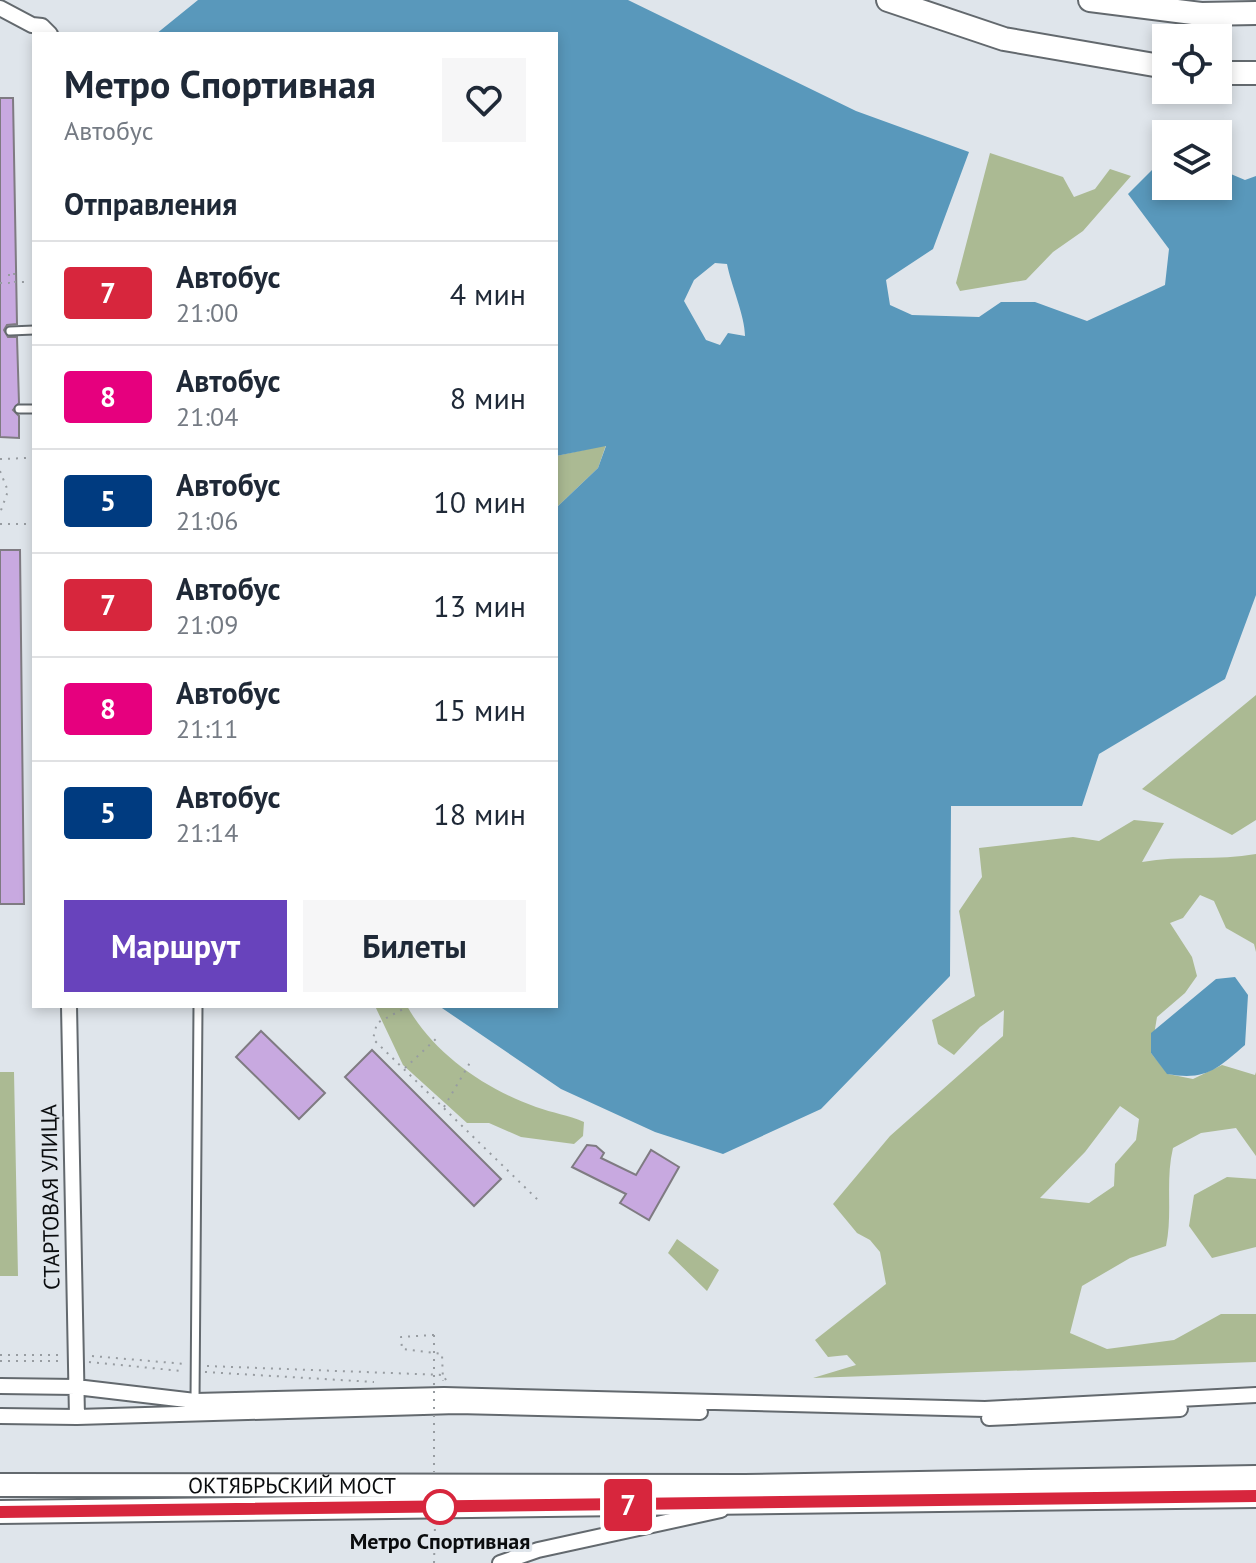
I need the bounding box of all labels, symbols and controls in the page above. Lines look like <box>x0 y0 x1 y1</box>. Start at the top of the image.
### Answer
map controls <box>1152 24 1232 200</box>
button: locate <box>1152 24 1232 104</box>
button: heart <box>442 58 526 142</box>
text: Метро Спортивная <box>64 59 376 108</box>
text: Автобус <box>64 114 153 147</box>
button: layers <box>1152 120 1232 200</box>
text: Отправления <box>64 184 237 223</box>
text: Автобус <box>176 257 281 296</box>
text: 7 <box>100 274 116 311</box>
text: 4 мин <box>450 274 526 313</box>
text: 21:00 <box>176 296 238 329</box>
text: Автобус <box>176 361 281 400</box>
text: 8 <box>100 378 116 415</box>
text: 8 мин <box>450 378 526 417</box>
text: 21:04 <box>176 400 238 433</box>
text: Автобус <box>176 465 281 504</box>
text: 5 <box>100 482 116 519</box>
text: 10 мин <box>433 482 526 521</box>
text: 21:06 <box>176 504 238 537</box>
text: Автобус <box>176 569 281 608</box>
text: 7 <box>100 586 116 623</box>
text: 13 мин <box>433 586 526 625</box>
text: 21:09 <box>176 608 238 641</box>
text: Автобус <box>176 673 281 712</box>
text: 8 <box>100 690 116 727</box>
text: 15 мин <box>433 690 526 729</box>
text: 21:11 <box>176 712 238 745</box>
text: Автобус <box>176 777 281 816</box>
text: 5 <box>100 794 116 831</box>
text: 18 мин <box>433 794 526 833</box>
text: 21:14 <box>176 816 238 849</box>
button: Маршрут <box>64 900 287 992</box>
button: Билеты <box>303 900 526 992</box>
street label: СТАРТОВАЯ УЛИЦА <box>34 1104 66 1290</box>
street label: ОКТЯБРЬСКИЙ МОСТ <box>188 1471 396 1500</box>
line badge: 7 <box>602 1479 654 1531</box>
text: 7 <box>620 1486 636 1523</box>
marker: Метро Спортивная <box>423 1490 457 1524</box>
place label: Метро Спортивная <box>350 1527 530 1555</box>

